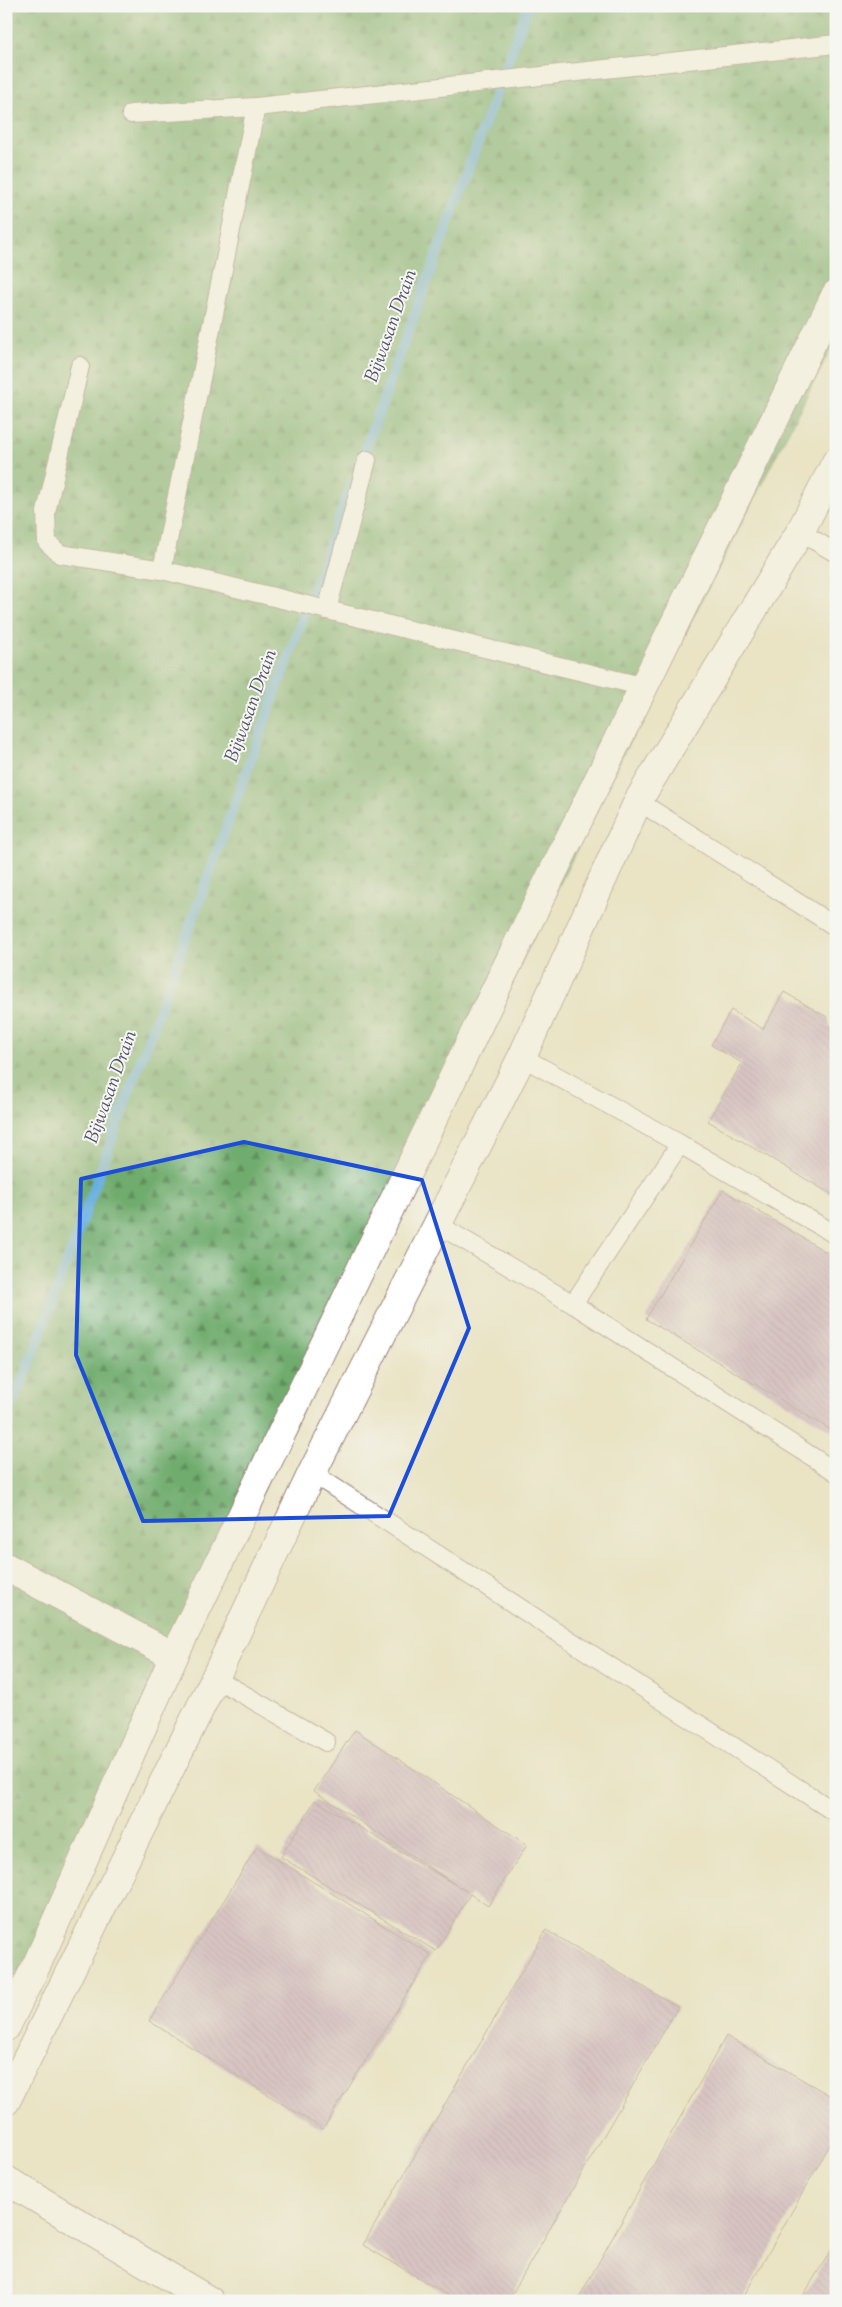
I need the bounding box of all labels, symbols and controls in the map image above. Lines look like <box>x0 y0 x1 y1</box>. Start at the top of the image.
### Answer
water label: Bijwasan Drain <box>359 266 425 386</box>
water label: Bijwasan Drain <box>219 646 285 766</box>
water label: Bijwasan Drain <box>79 1027 145 1147</box>

